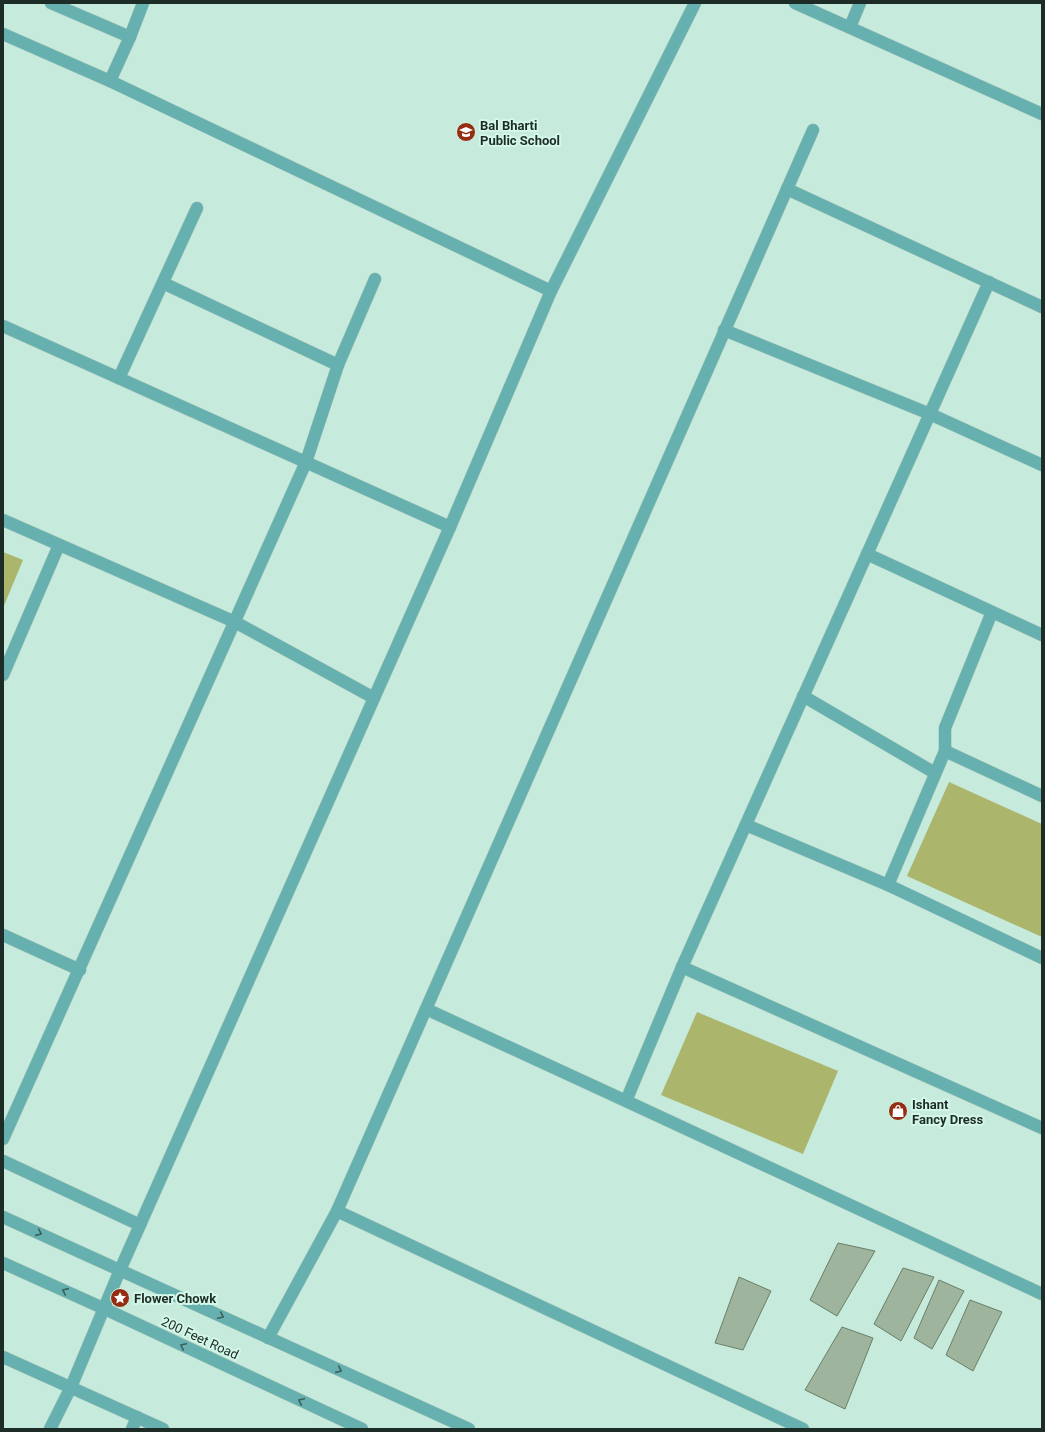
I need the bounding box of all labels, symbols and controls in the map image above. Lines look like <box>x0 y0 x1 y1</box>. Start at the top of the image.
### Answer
place label: Bal Bharti Public School <box>480 118 560 148</box>
school or university icon: Bal Bharti Public School <box>455 121 477 143</box>
place label: Ishant Fancy Dress <box>912 1097 983 1127</box>
shop icon: Ishant Fancy Dress <box>887 1100 909 1122</box>
one-way arrow <box>34 1228 42 1236</box>
place icon: Flower Chowk <box>109 1287 131 1309</box>
one-way arrow <box>62 1288 70 1296</box>
place label: Flower Chowk <box>134 1291 217 1306</box>
one-way arrow <box>216 1311 224 1319</box>
street label: 200 Feet Road <box>159 1314 241 1362</box>
one-way arrow <box>180 1343 188 1351</box>
one-way arrow <box>334 1365 342 1373</box>
one-way arrow <box>298 1398 306 1406</box>

